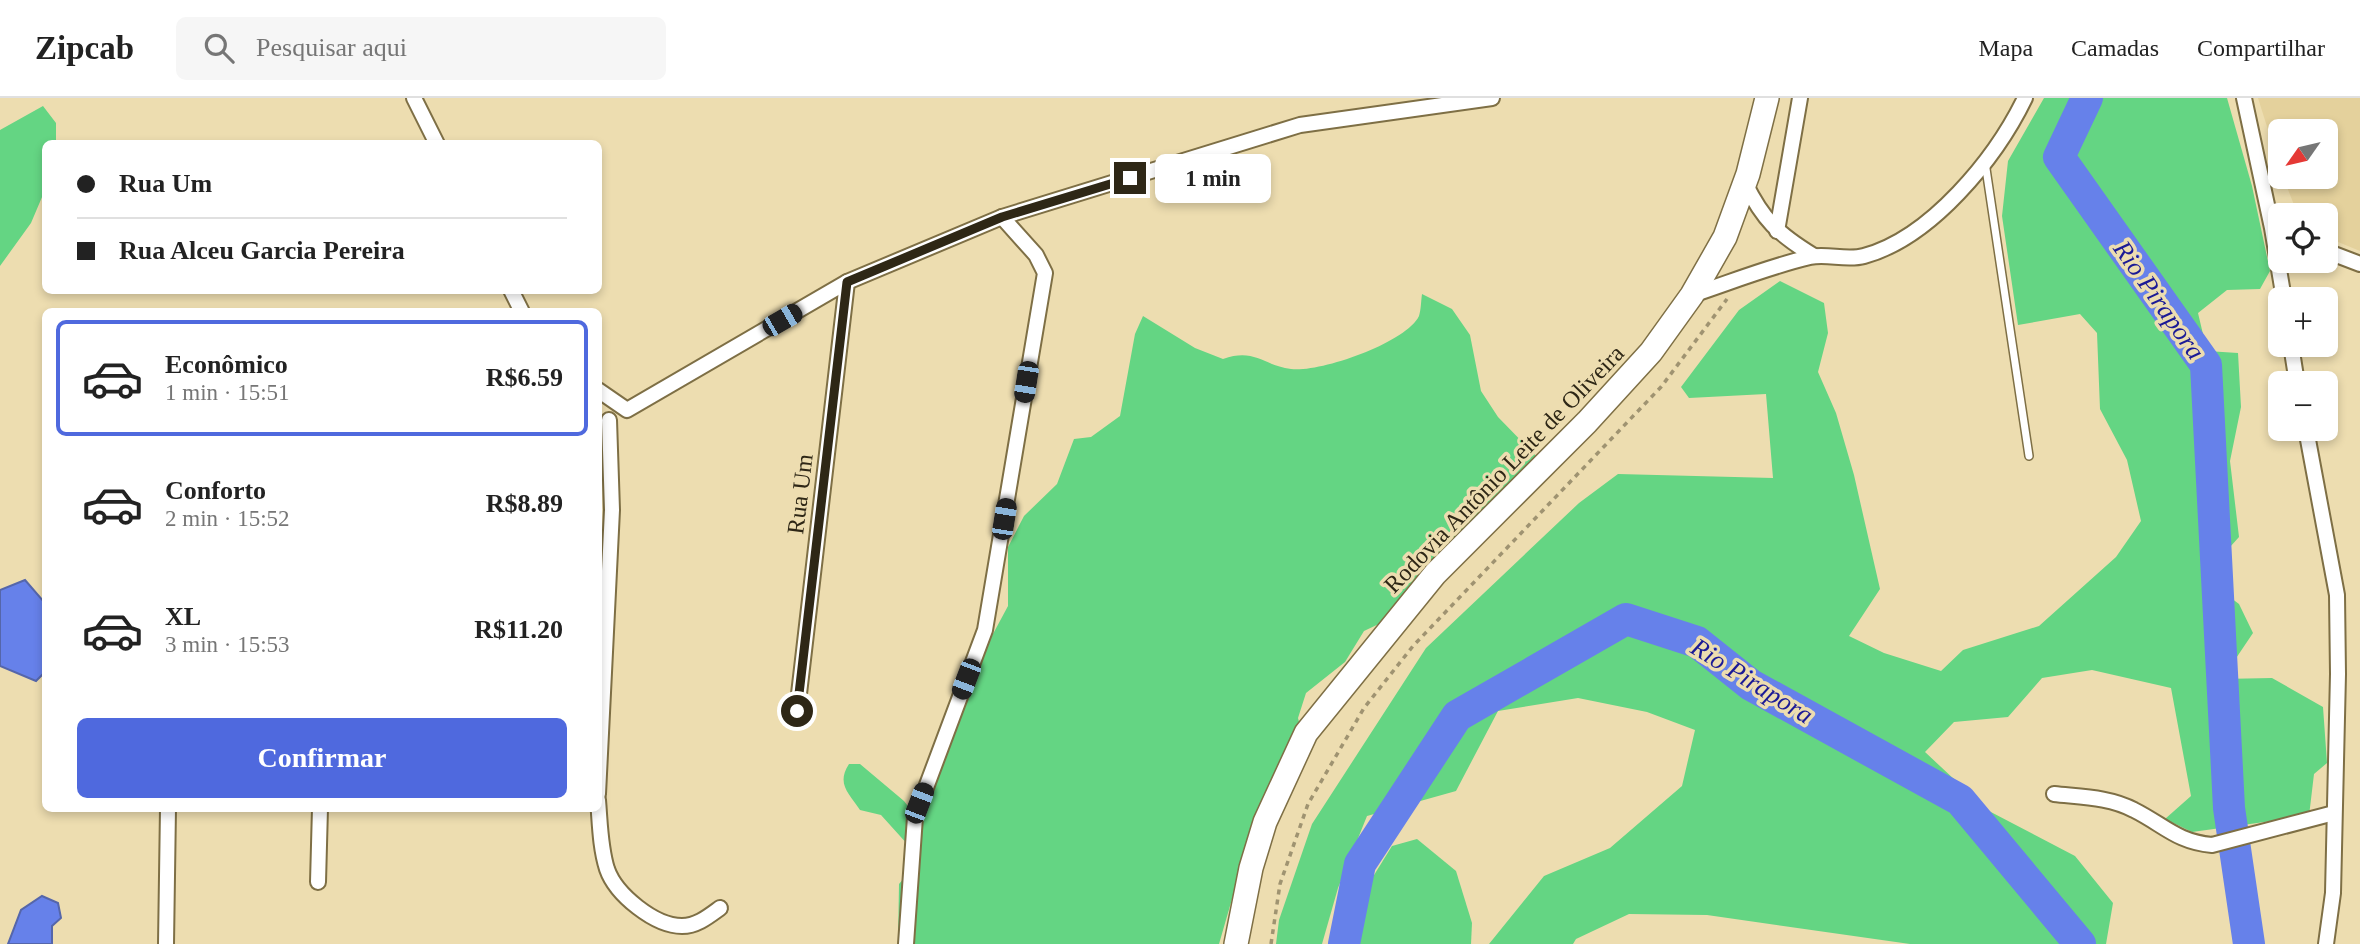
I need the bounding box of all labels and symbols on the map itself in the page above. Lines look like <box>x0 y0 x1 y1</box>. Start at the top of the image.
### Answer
north arrow <box>2268 119 2338 189</box>
callout: 1 min <box>1154 154 1270 202</box>
route end <box>1114 162 1146 194</box>
water label: Rio Pirapora <box>2107 234 2210 365</box>
car <box>759 300 806 340</box>
street label: Rodovia Antônio Leite de Oliveira <box>1379 340 1629 598</box>
car <box>1013 360 1040 404</box>
street label: Rua Um <box>782 452 818 536</box>
car <box>991 497 1018 541</box>
water label: Rio Pirapora <box>1685 632 1818 730</box>
car <box>949 656 984 702</box>
route start <box>781 695 813 727</box>
car <box>902 780 937 826</box>

